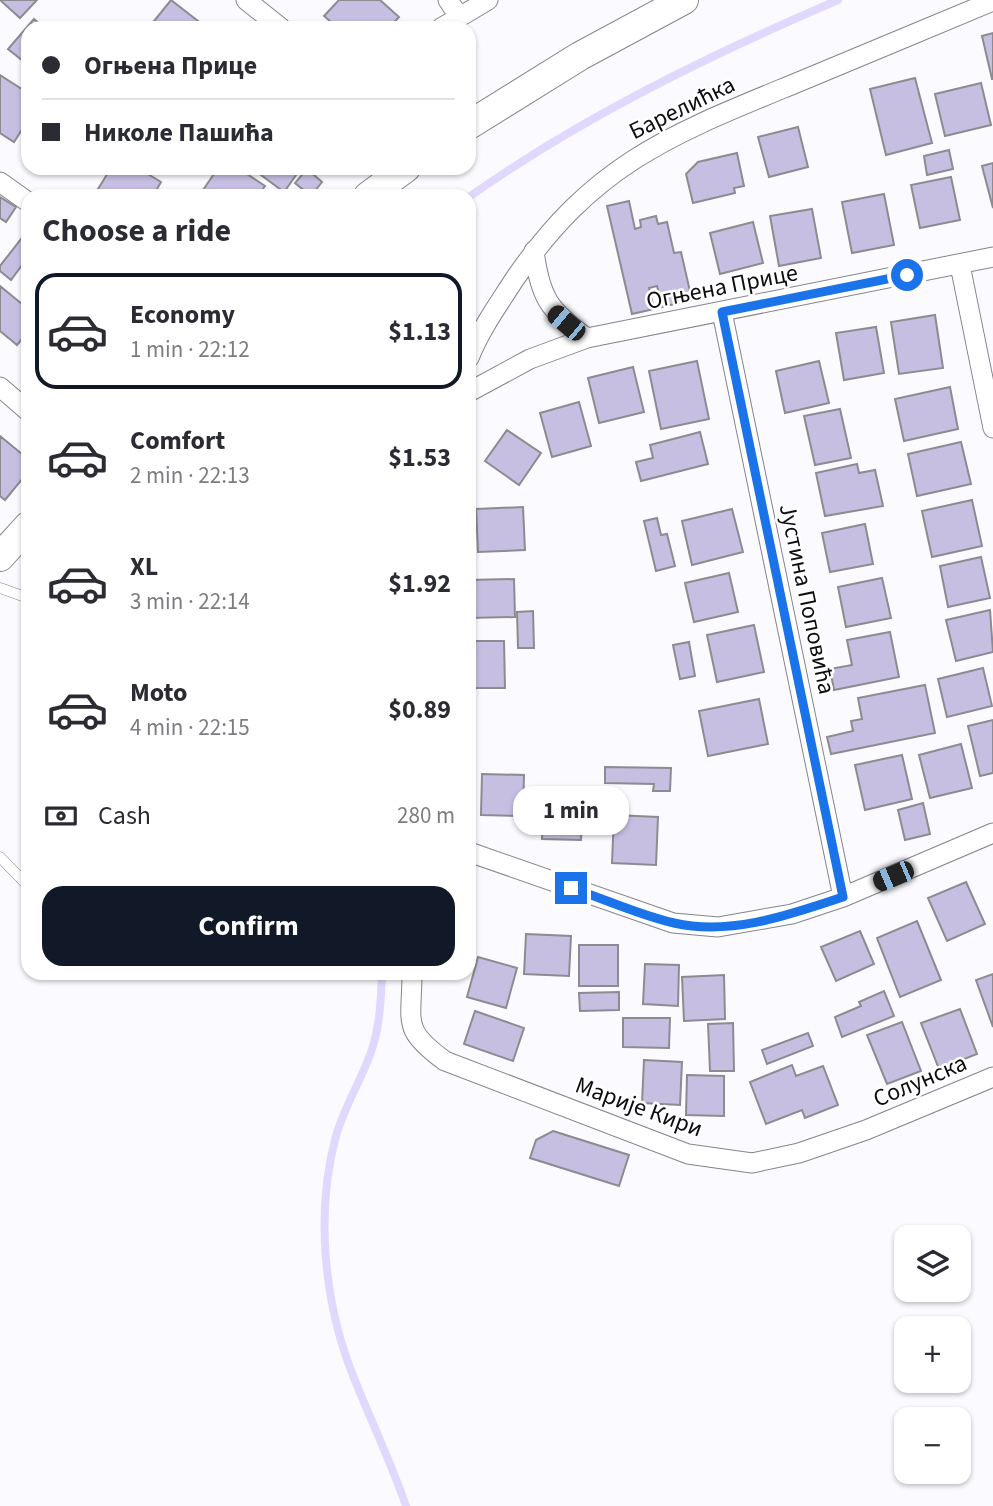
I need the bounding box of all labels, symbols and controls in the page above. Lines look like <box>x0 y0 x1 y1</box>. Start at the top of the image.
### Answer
text: Огњена Прице <box>84 47 257 84</box>
street label: Барелићка <box>623 67 741 149</box>
text: Николе Пашића <box>84 114 274 151</box>
text: Choose a ride <box>42 208 231 254</box>
street label: Огњена Прице <box>643 255 801 319</box>
route start <box>891 259 923 291</box>
text: Economy <box>130 296 235 333</box>
icon: car <box>46 300 109 363</box>
car <box>544 301 589 345</box>
text: $1.13 <box>388 313 451 350</box>
text: 1 min · 22:12 <box>130 333 250 366</box>
text: Comfort <box>130 422 225 459</box>
icon: car <box>46 426 109 489</box>
text: $1.53 <box>388 439 451 476</box>
text: 2 min · 22:13 <box>130 459 250 492</box>
street label: Јустина Поповића <box>770 501 844 697</box>
text: XL <box>130 548 158 585</box>
icon: car <box>46 552 109 615</box>
text: $1.92 <box>388 565 451 602</box>
text: 3 min · 22:14 <box>130 585 250 618</box>
text: Moto <box>130 674 187 711</box>
icon: car <box>46 678 109 741</box>
text: $0.89 <box>388 691 451 728</box>
text: 4 min · 22:15 <box>130 711 250 744</box>
callout: 1 min <box>513 786 629 836</box>
text: 1 min <box>543 794 599 827</box>
icon: cash <box>42 797 80 835</box>
text: Cash <box>98 797 151 834</box>
text: 280 m <box>397 799 455 832</box>
car <box>870 858 917 894</box>
route end <box>555 872 587 904</box>
button: Confirm <box>42 886 455 966</box>
street label: Солунска <box>868 1046 972 1116</box>
street label: Марије Кири <box>570 1068 708 1146</box>
map controls <box>894 1225 971 1484</box>
button: layers <box>894 1225 971 1302</box>
button: + <box>894 1316 971 1393</box>
button: − <box>894 1407 971 1484</box>

